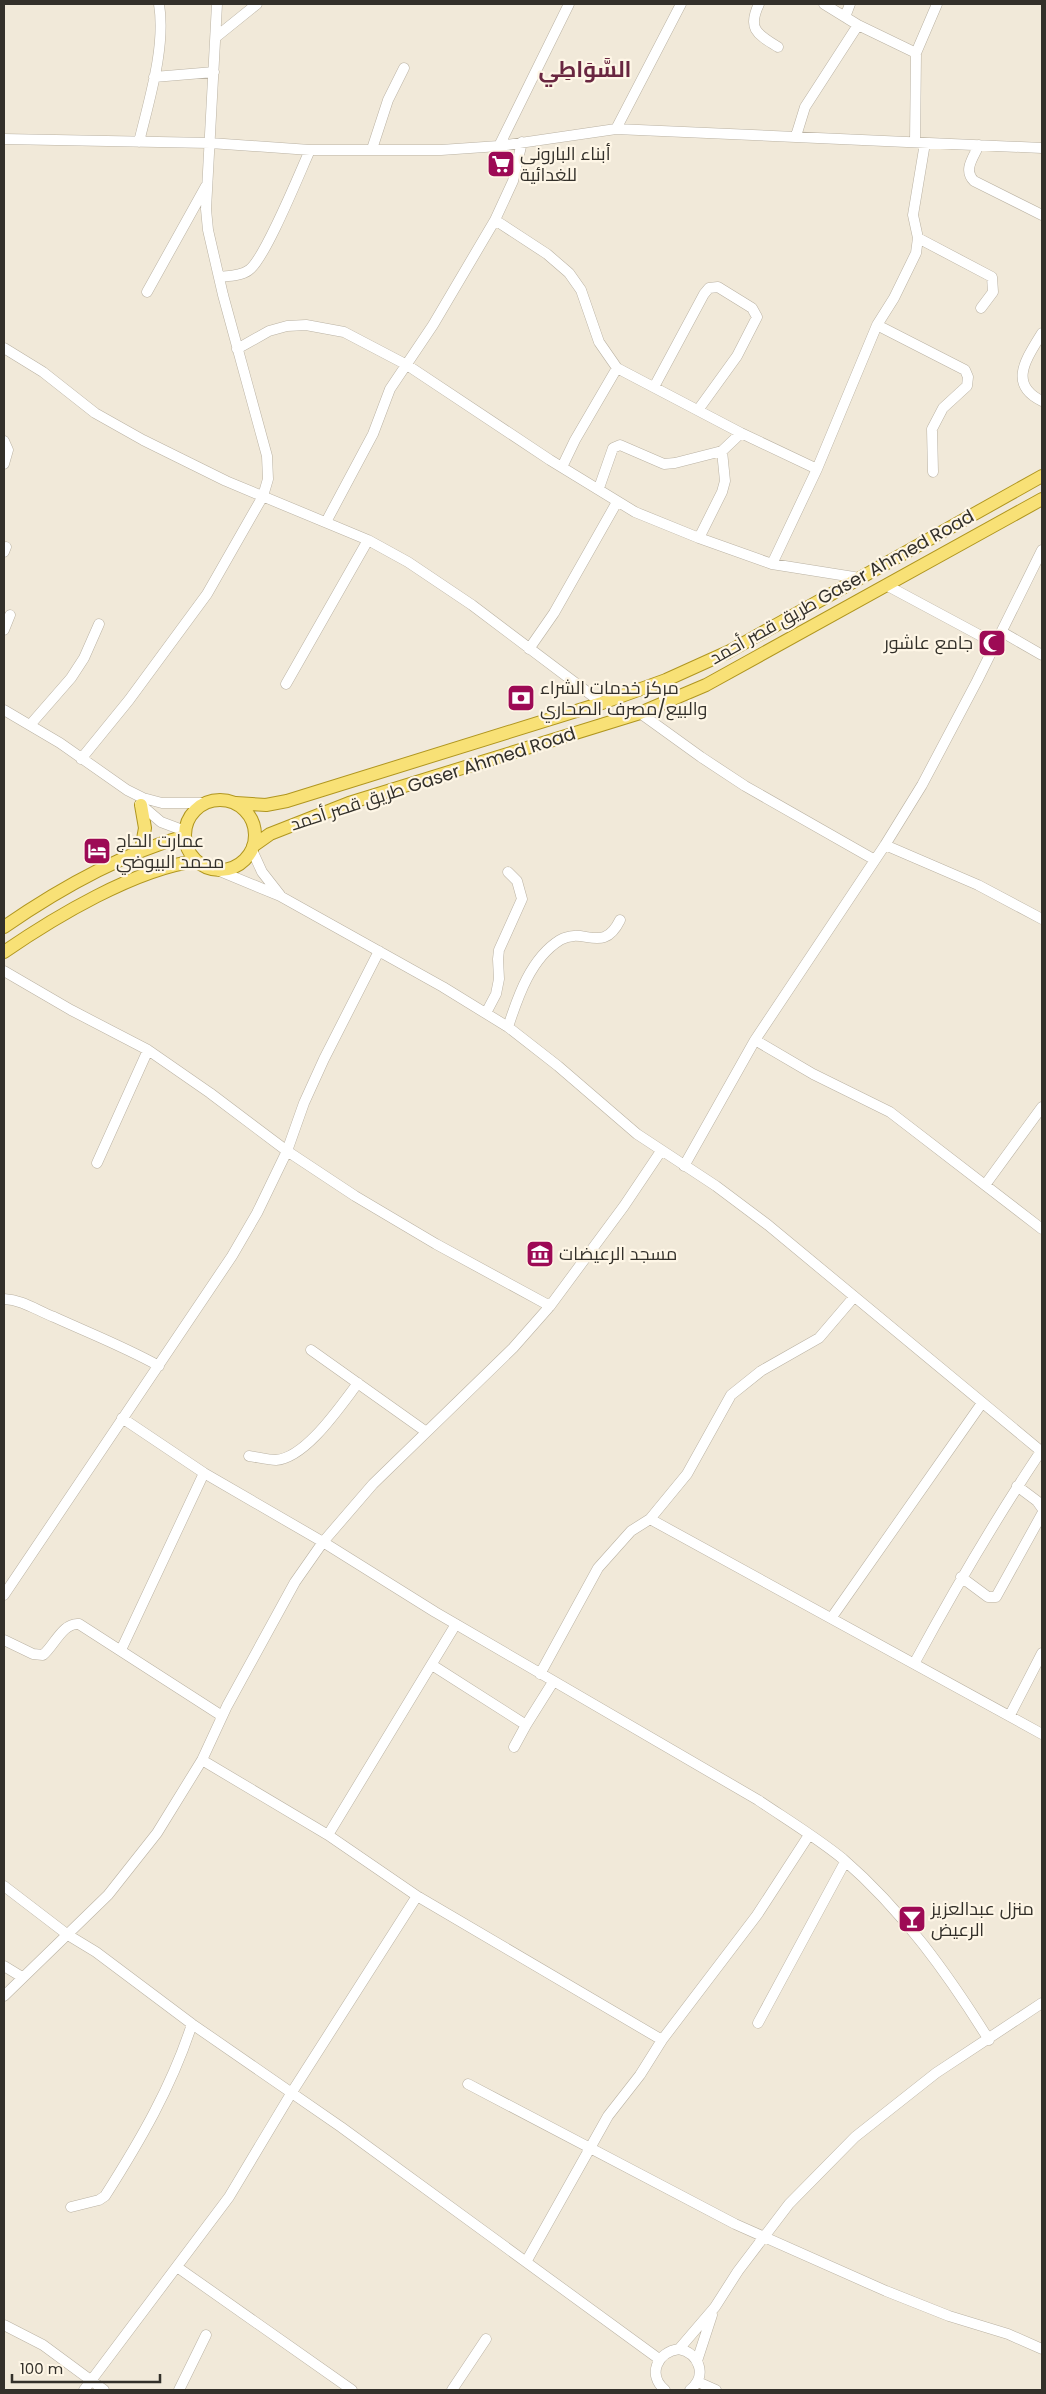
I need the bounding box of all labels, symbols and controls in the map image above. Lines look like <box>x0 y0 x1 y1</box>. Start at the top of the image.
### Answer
district label: السَّوَاطِي <box>538 54 632 87</box>
place label: أبناء البارونى للغدائية <box>520 141 611 187</box>
supermarket icon: أبناء البارونى للغدائية <box>486 149 516 179</box>
street label: طريق قصر أحمد Gaser Ahmed Road <box>705 503 978 670</box>
mosque icon: جامع عاشور <box>977 628 1007 658</box>
place label: جامع عاشور <box>883 630 973 655</box>
place label: مركز خدمات الشراء والبيع/مصرف الصحاري <box>540 675 707 723</box>
bank icon: مركز خدمات الشراء والبيع/مصرف الصحاري <box>506 683 536 713</box>
street label: طريق قصر أحمد Gaser Ahmed Road <box>287 720 579 837</box>
place label: عمارت الحاج محمد البيوضي <box>116 828 224 875</box>
hotel icon: عمارت الحاج محمد البيوضي <box>82 836 112 866</box>
museum icon: مسجد الرعيضات <box>525 1239 555 1269</box>
place label: مسجد الرعيضات <box>559 1241 677 1266</box>
place label: منزل عبدالعزيز الرعيض <box>930 1896 1034 1942</box>
bar icon: منزل عبدالعزيز الرعيض <box>897 1904 927 1934</box>
scale bar <box>12 2352 160 2384</box>
text: 100 m <box>20 2358 63 2379</box>

